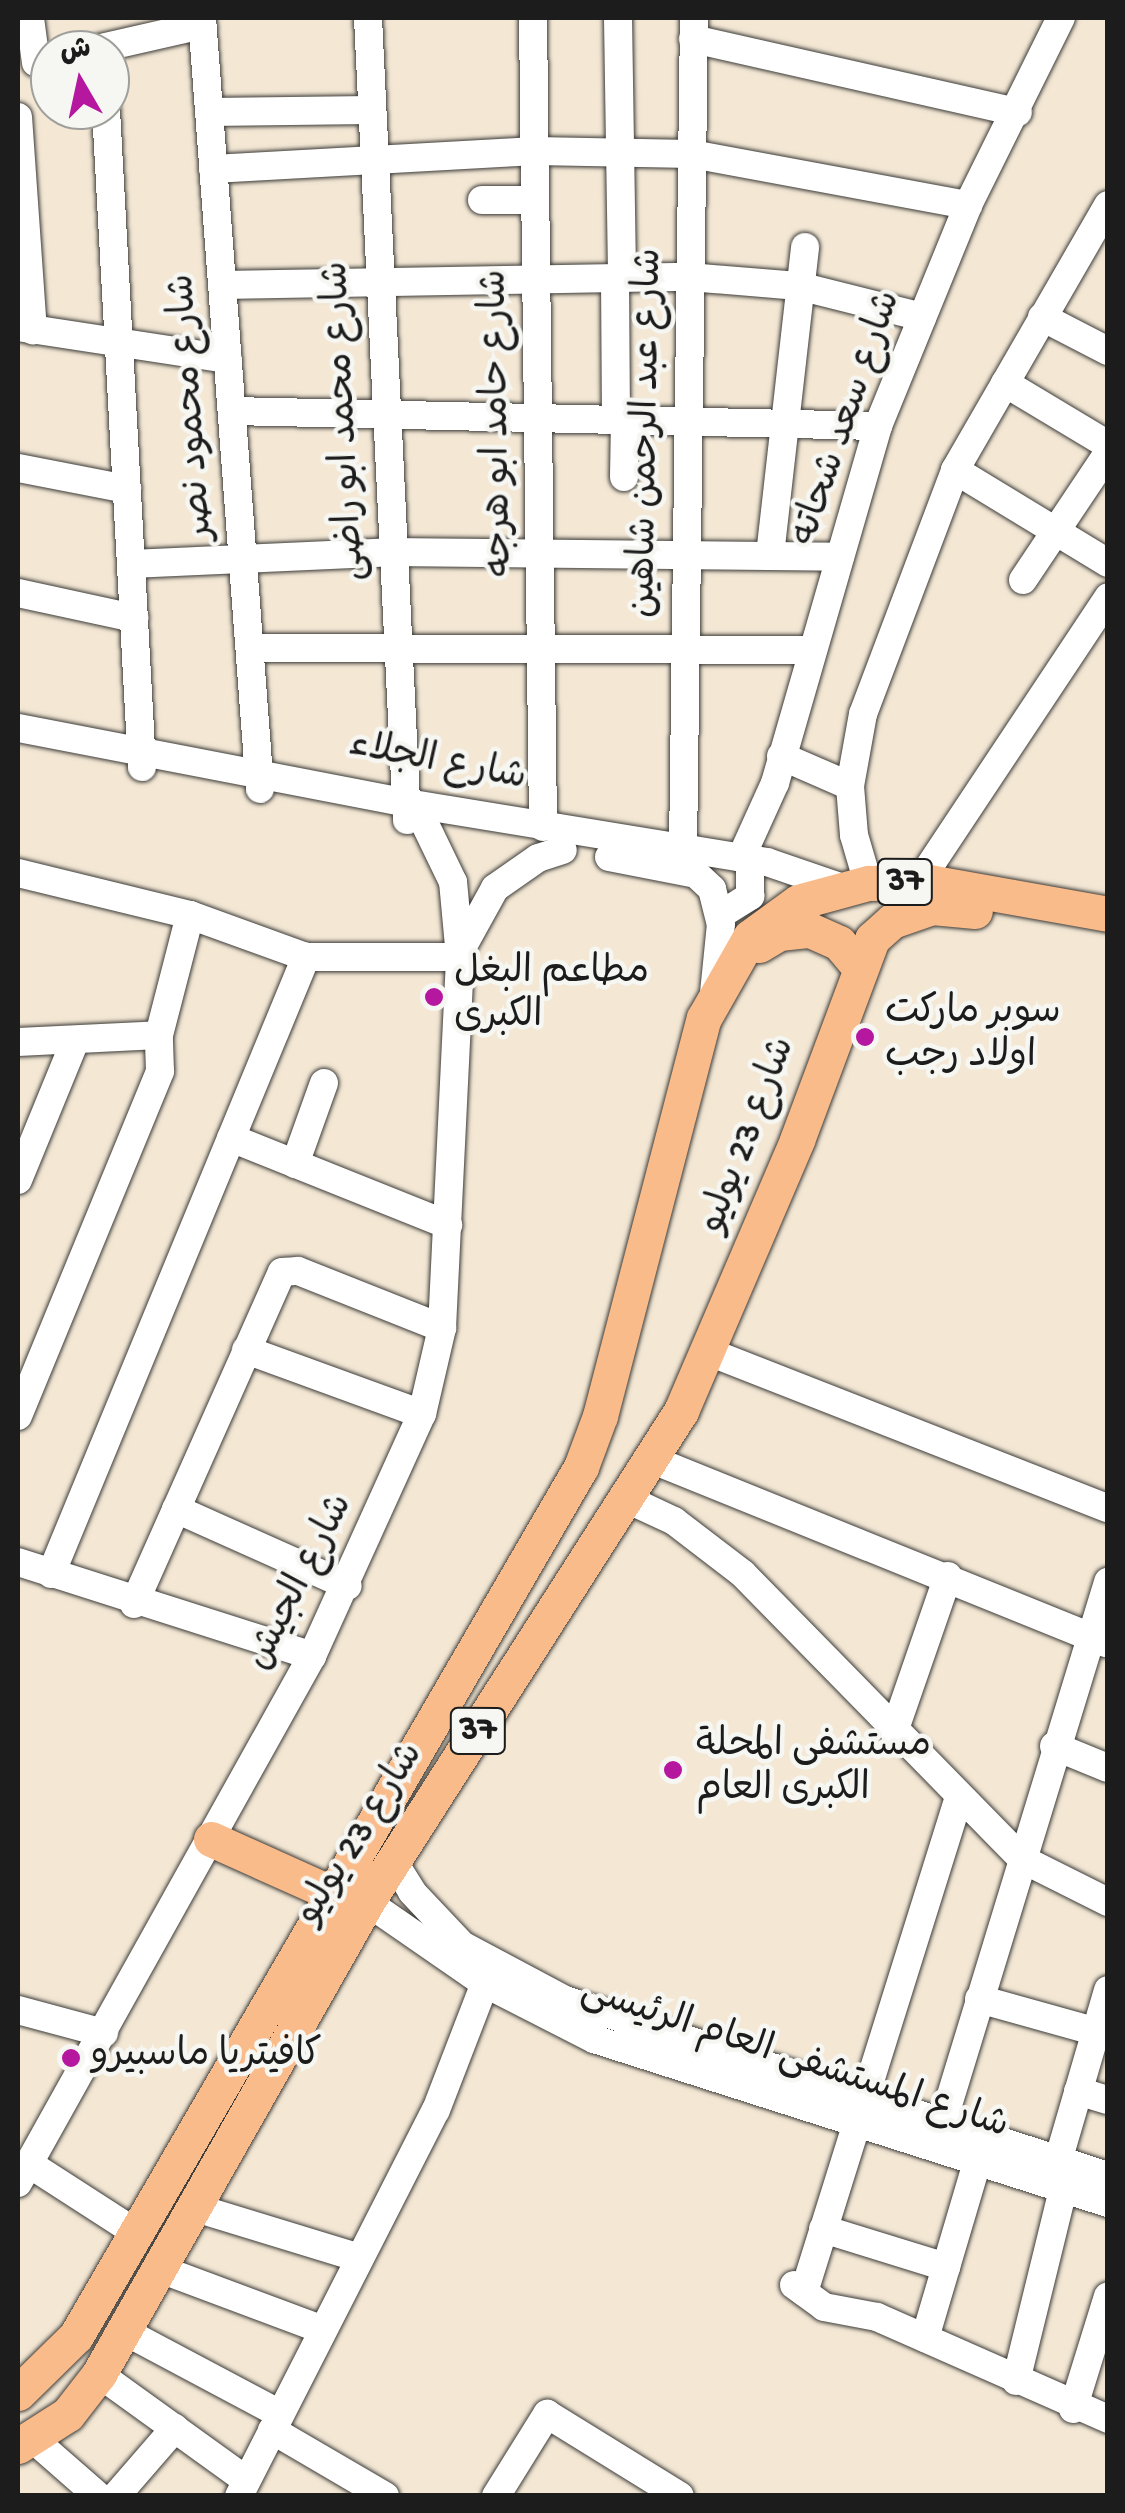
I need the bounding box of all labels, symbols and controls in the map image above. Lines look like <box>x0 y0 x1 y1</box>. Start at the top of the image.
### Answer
north arrow <box>30 30 130 130</box>
text: ش <box>58 33 93 71</box>
street label: شارع عبد الرحمن شاهين <box>623 248 675 618</box>
street label: شارع محمد ابو راضى <box>316 260 378 582</box>
street label: شارع حامد ابو هرجه <box>475 269 525 577</box>
street label: شارع محمود نصر <box>162 272 226 542</box>
street label: شارع سعد شحاته <box>784 286 914 552</box>
street label: شارع الجلاء <box>344 724 530 804</box>
road number: 37 <box>875 852 935 912</box>
place label: مطاعم البغل الكبرى <box>454 952 649 1042</box>
marker: مطاعم البغل الكبرى <box>423 986 445 1008</box>
place label: سوبر ماركت اولاد رجب <box>885 992 1061 1082</box>
marker: سوبر ماركت اولاد رجب <box>854 1026 876 1048</box>
street label: شارع 23 يوليو <box>692 1032 808 1240</box>
street label: شارع الجيش <box>238 1487 366 1679</box>
road number: 37 <box>448 1701 508 1761</box>
place label: مستشفى المحلة الكبرى العام <box>696 1725 931 1815</box>
street label: شارع 23 يوليو <box>288 1735 436 1935</box>
marker: مستشفى المحلة الكبرى العام <box>660 1757 686 1783</box>
street label: شارع المستشفى العام الرئيسى <box>574 1970 1014 2152</box>
place label: كافيتريا ماسبيرو <box>91 2035 322 2081</box>
marker: كافيتريا ماسبيرو <box>60 2047 82 2069</box>

